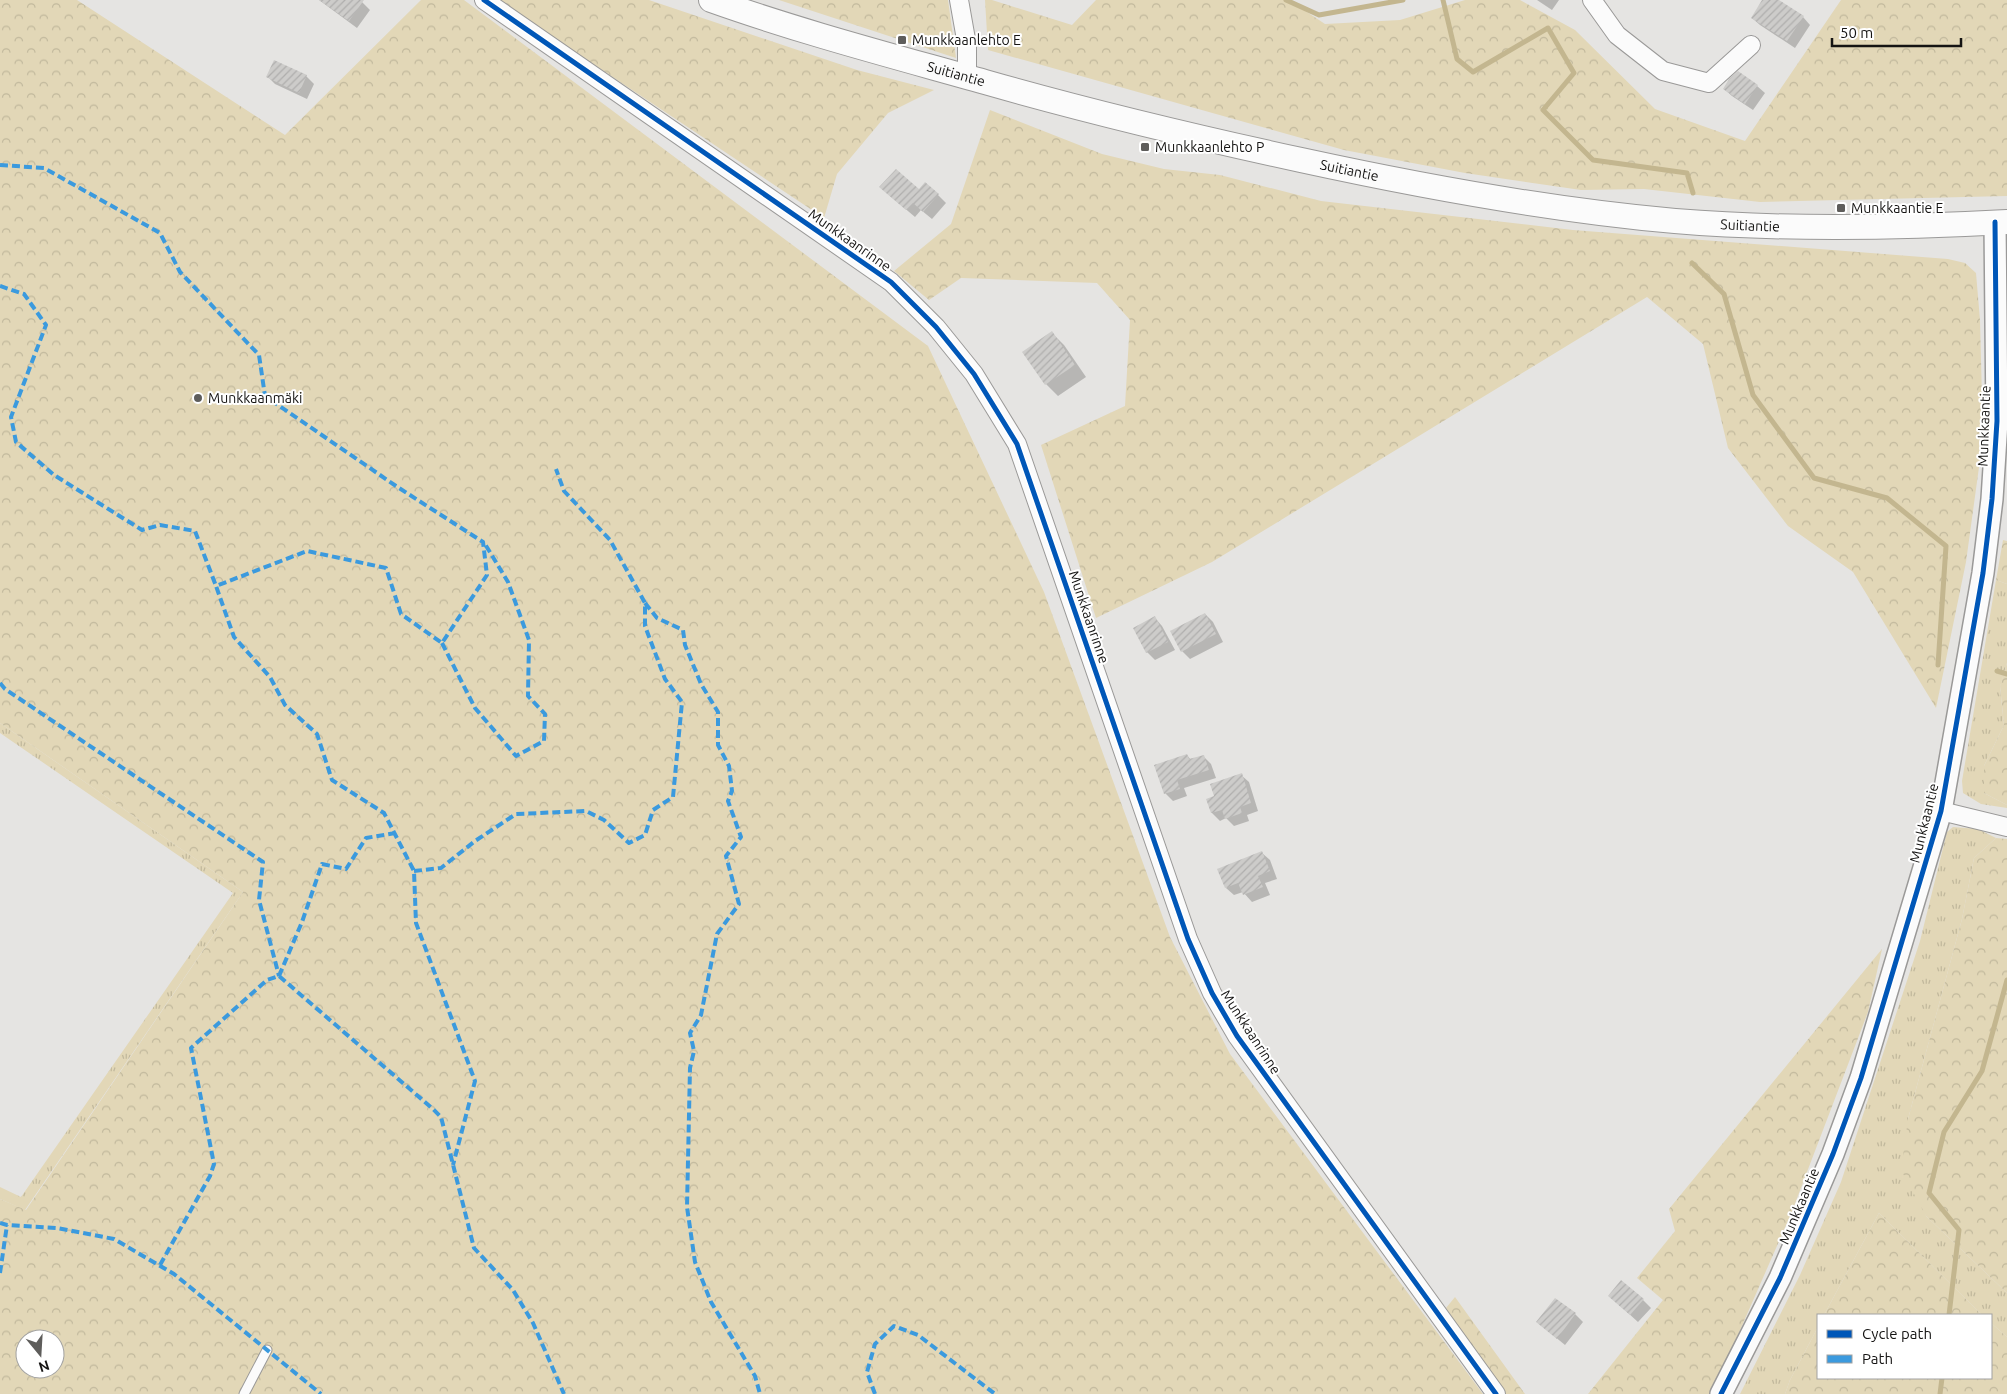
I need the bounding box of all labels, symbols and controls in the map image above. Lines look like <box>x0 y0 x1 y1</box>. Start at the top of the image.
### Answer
scale bar <box>1832 15 1961 47</box>
text: 50 m <box>1840 24 1873 41</box>
place label: Munkkaanlehto E <box>912 32 1021 48</box>
marker: Munkkaanlehto E <box>896 34 908 46</box>
street label: Suitiantie <box>925 58 987 90</box>
place label: Munkkaanlehto P <box>1155 139 1264 155</box>
marker: Munkkaanlehto P <box>1139 141 1151 153</box>
street label: Suitiantie <box>1319 156 1380 184</box>
place label: Munkkaantie E <box>1851 200 1944 216</box>
marker: Munkkaantie E <box>1835 202 1847 214</box>
street label: Munkkaanrinne <box>806 206 894 274</box>
street label: Suitiantie <box>1720 216 1780 234</box>
street label: Munkkaantie <box>1975 385 1993 467</box>
place label: Munkkaanmäki <box>208 390 302 406</box>
marker: Munkkaanmäki <box>192 392 204 404</box>
street label: Munkkaanrinne <box>1066 568 1112 666</box>
street label: Munkkaantie <box>1906 782 1942 864</box>
street label: Munkkaanrinne <box>1218 987 1284 1077</box>
street label: Munkkaantie <box>1776 1165 1822 1247</box>
legend <box>1817 1314 1992 1379</box>
text: Cycle path <box>1862 1325 1932 1342</box>
north arrow <box>15 1329 65 1379</box>
text: Path <box>1862 1350 1893 1367</box>
text: N <box>37 1357 51 1376</box>

